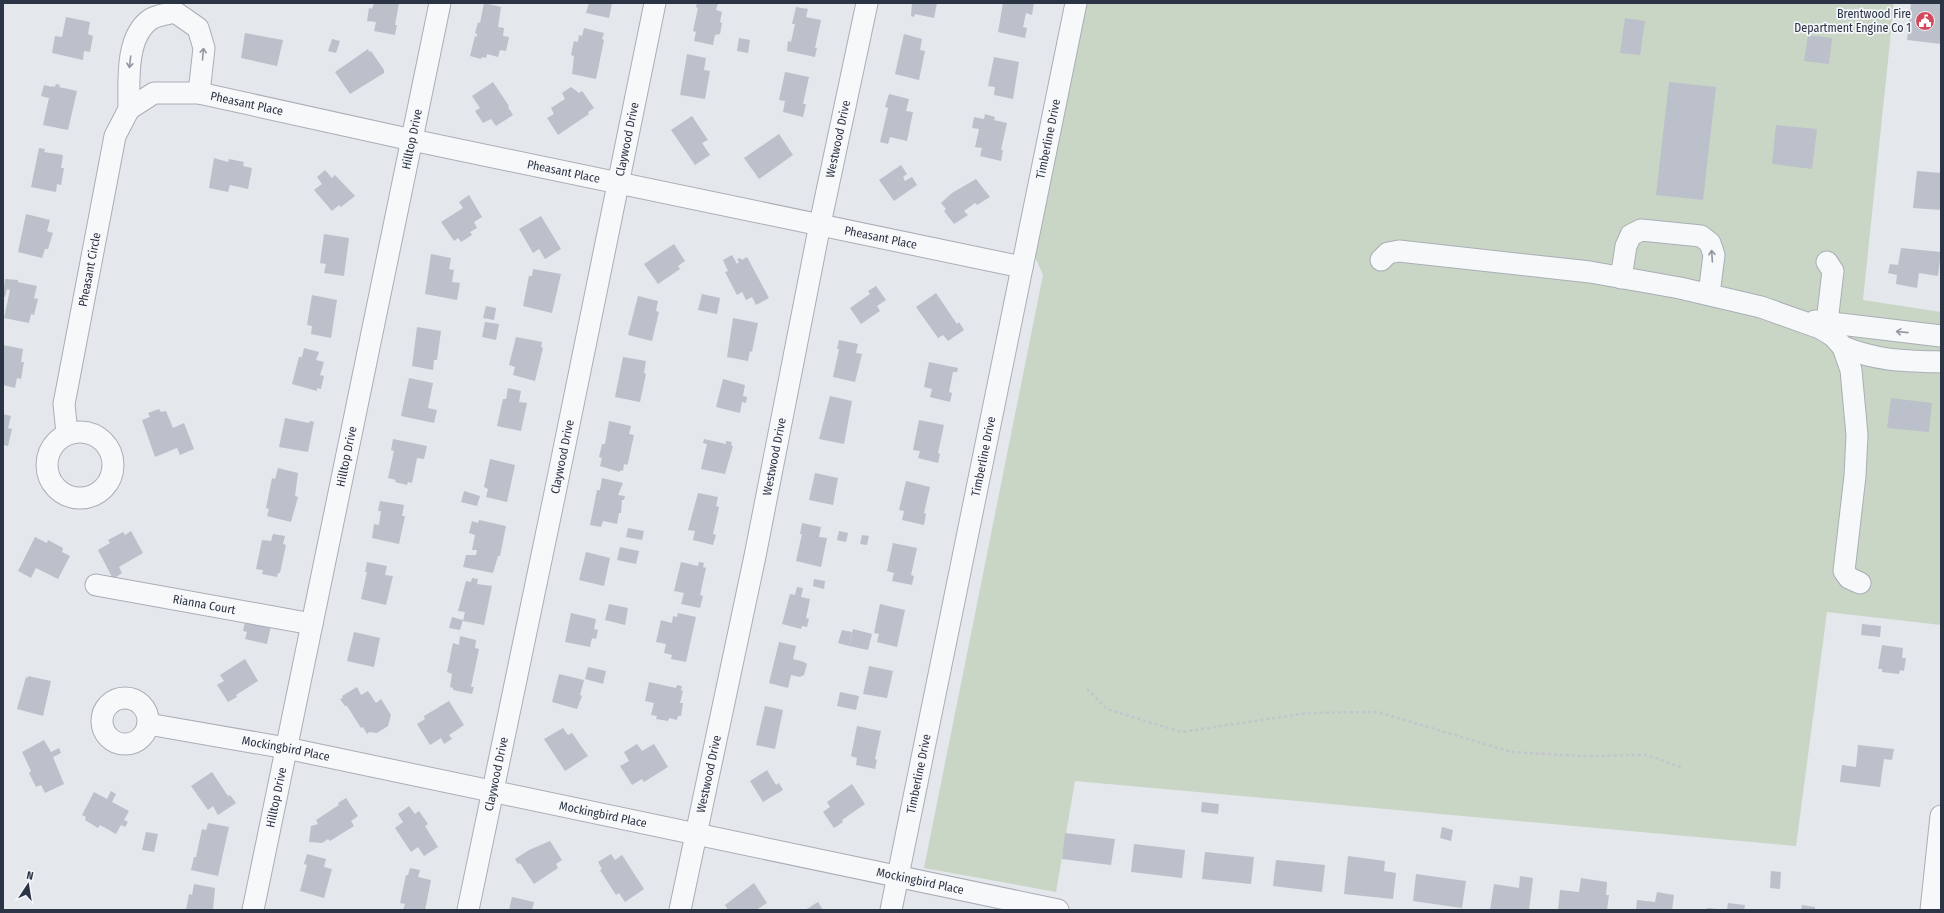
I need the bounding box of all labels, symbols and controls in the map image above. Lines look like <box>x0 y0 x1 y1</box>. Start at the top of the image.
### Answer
place label: Brentwood Fire Department Engine Co 1 <box>1794 7 1911 35</box>
public building icon: Brentwood Fire Department Engine Co 1 <box>1914 10 1936 32</box>
one-way arrow <box>199 48 207 61</box>
one-way arrow <box>126 56 134 69</box>
street label: Pheasant Place <box>209 89 285 118</box>
street label: Timberline Drive <box>1033 98 1063 180</box>
street label: Westwood Drive <box>823 99 853 179</box>
street label: Claywood Drive <box>613 101 642 178</box>
street label: Hilltop Drive <box>399 108 425 171</box>
street label: Pheasant Place <box>526 157 601 186</box>
street label: Pheasant Place <box>843 223 918 252</box>
street label: Pheasant Circle <box>76 231 104 308</box>
one-way arrow <box>1709 250 1716 263</box>
one-way arrow <box>1896 328 1909 335</box>
street label: Timberline Drive <box>969 415 999 497</box>
street label: Westwood Drive <box>760 417 789 497</box>
street label: Claywood Drive <box>548 418 577 495</box>
street label: Hilltop Drive <box>333 425 360 488</box>
street label: Rianna Court <box>172 592 237 617</box>
street label: Mockingbird Place <box>241 733 331 764</box>
street label: Timberline Drive <box>904 733 934 815</box>
street label: Westwood Drive <box>694 734 724 814</box>
street label: Claywood Drive <box>482 736 511 812</box>
street label: Hilltop Drive <box>263 766 289 829</box>
street label: Mockingbird Place <box>558 799 648 831</box>
north arrow <box>8 865 48 905</box>
street label: Mockingbird Place <box>875 865 965 897</box>
text: N <box>25 869 35 883</box>

